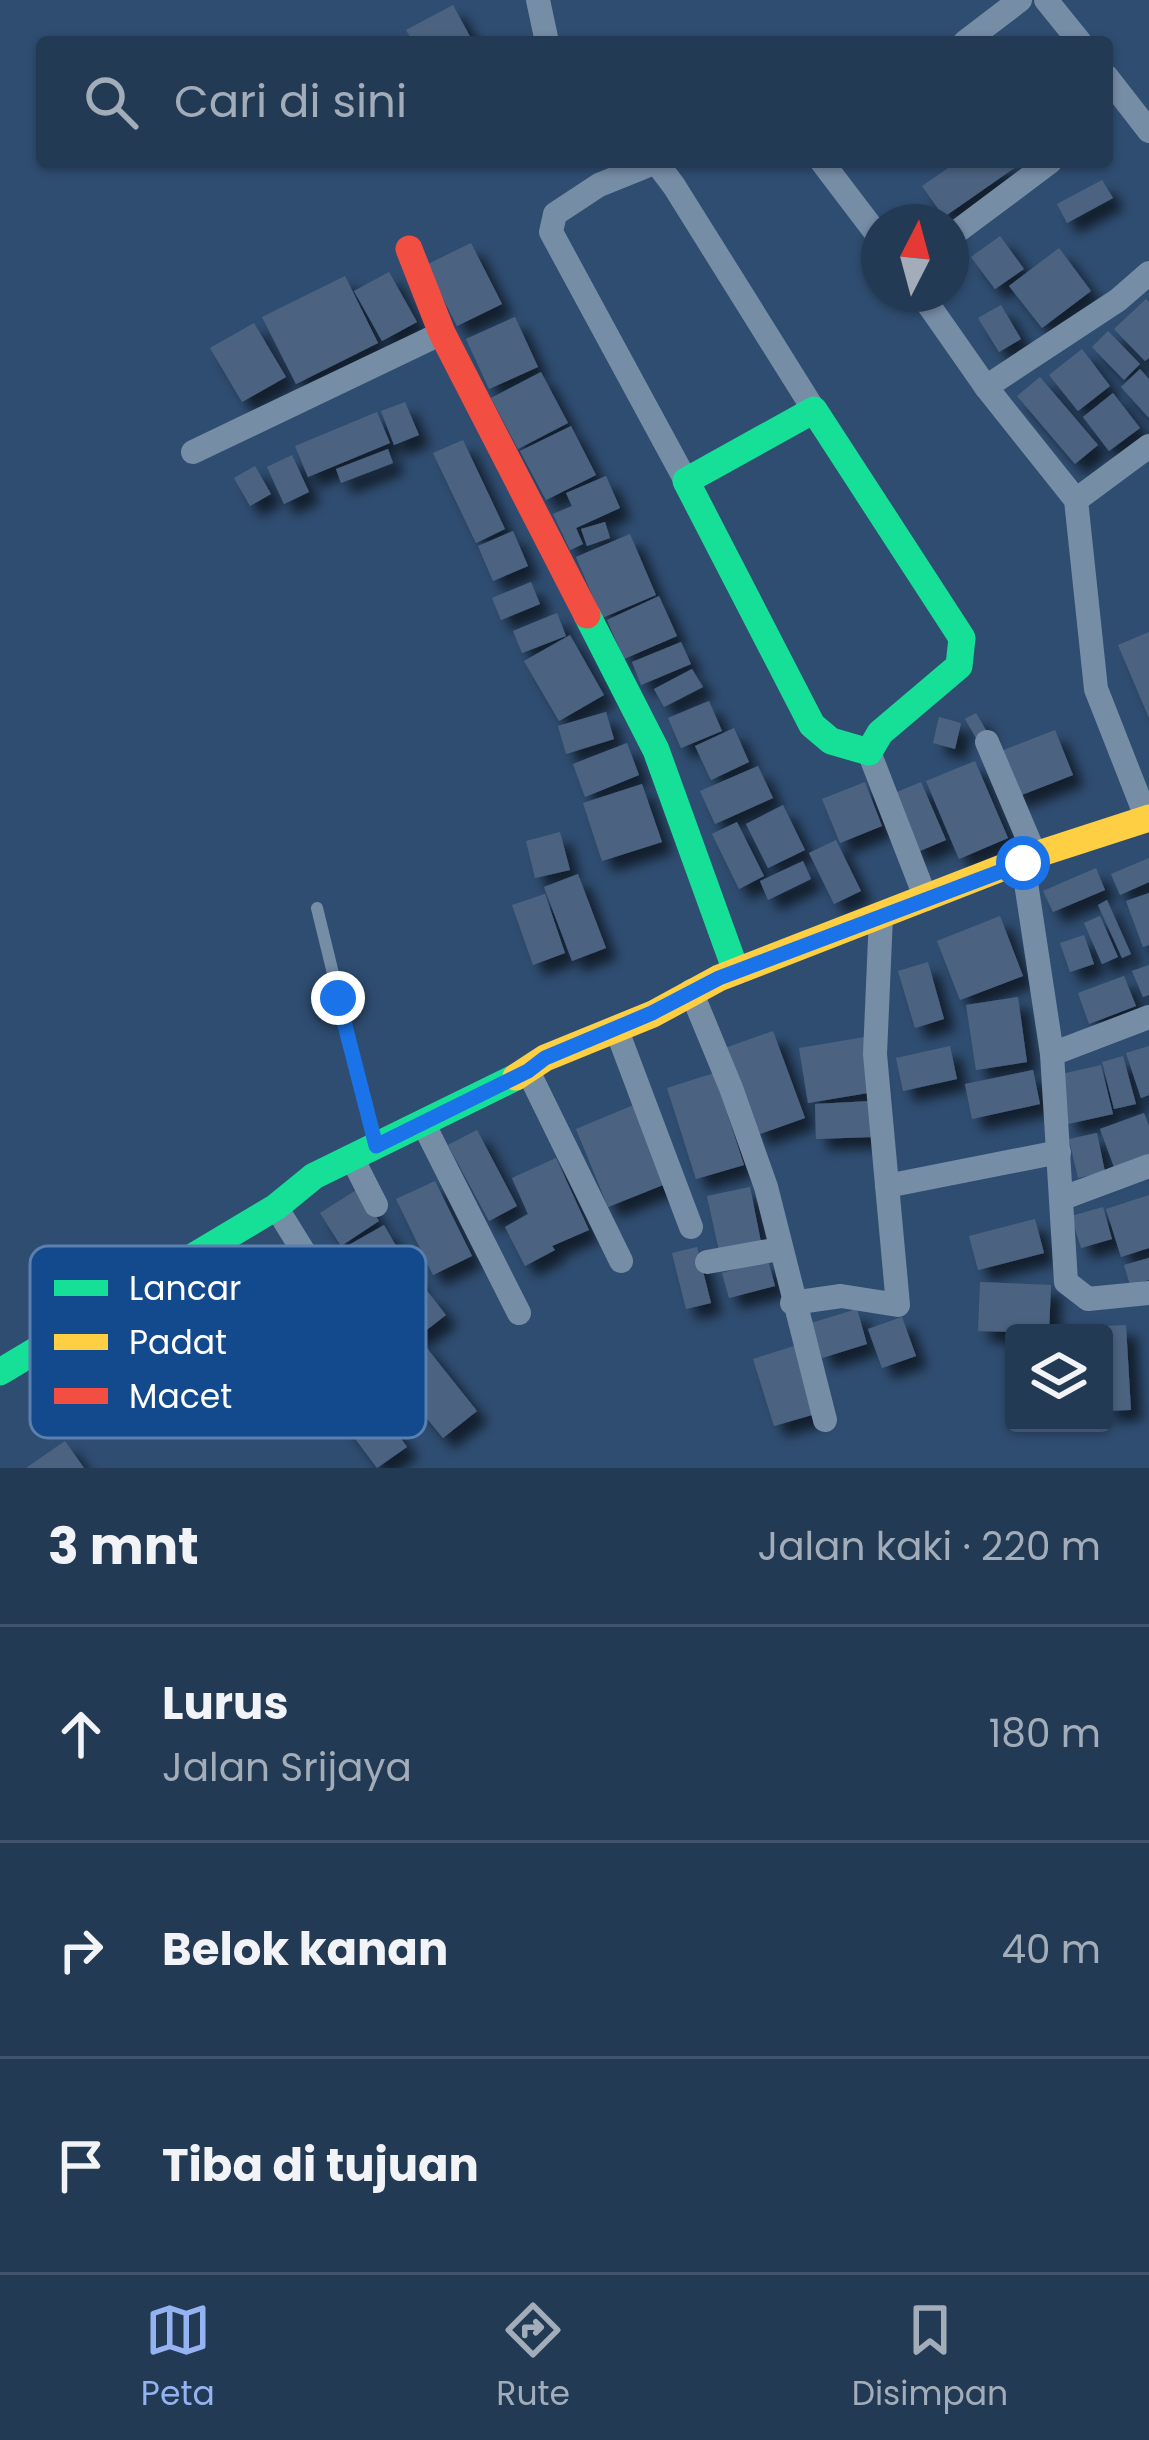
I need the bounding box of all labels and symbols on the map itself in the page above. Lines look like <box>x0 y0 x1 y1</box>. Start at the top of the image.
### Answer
north arrow <box>861 204 969 312</box>
route start <box>996 836 1050 890</box>
route end <box>311 971 365 1025</box>
legend <box>30 1246 426 1438</box>
text: Lancar <box>129 1265 241 1312</box>
text: Padat <box>129 1319 227 1366</box>
text: Macet <box>129 1373 232 1420</box>

